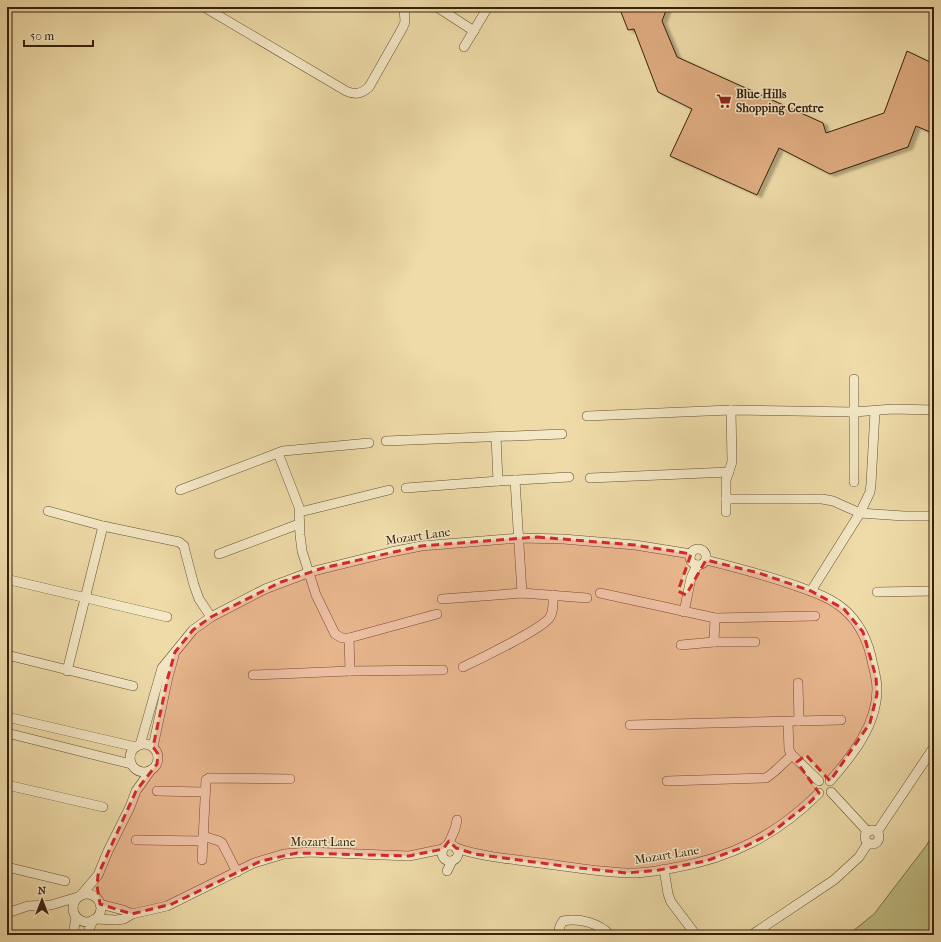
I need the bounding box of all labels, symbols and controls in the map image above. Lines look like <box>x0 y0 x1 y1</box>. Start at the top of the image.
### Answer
scale bar <box>24 22 93 48</box>
text: 50 m <box>30 29 54 43</box>
place label: Blue Hills Shopping Centre <box>736 87 824 116</box>
supermarket icon: Blue Hills Shopping Centre <box>715 92 733 110</box>
street label: Mozart Lane <box>385 525 451 547</box>
street label: Mozart Lane <box>290 835 356 849</box>
street label: Mozart Lane <box>634 843 700 867</box>
north arrow <box>22 880 62 920</box>
text: N <box>38 884 47 897</box>

